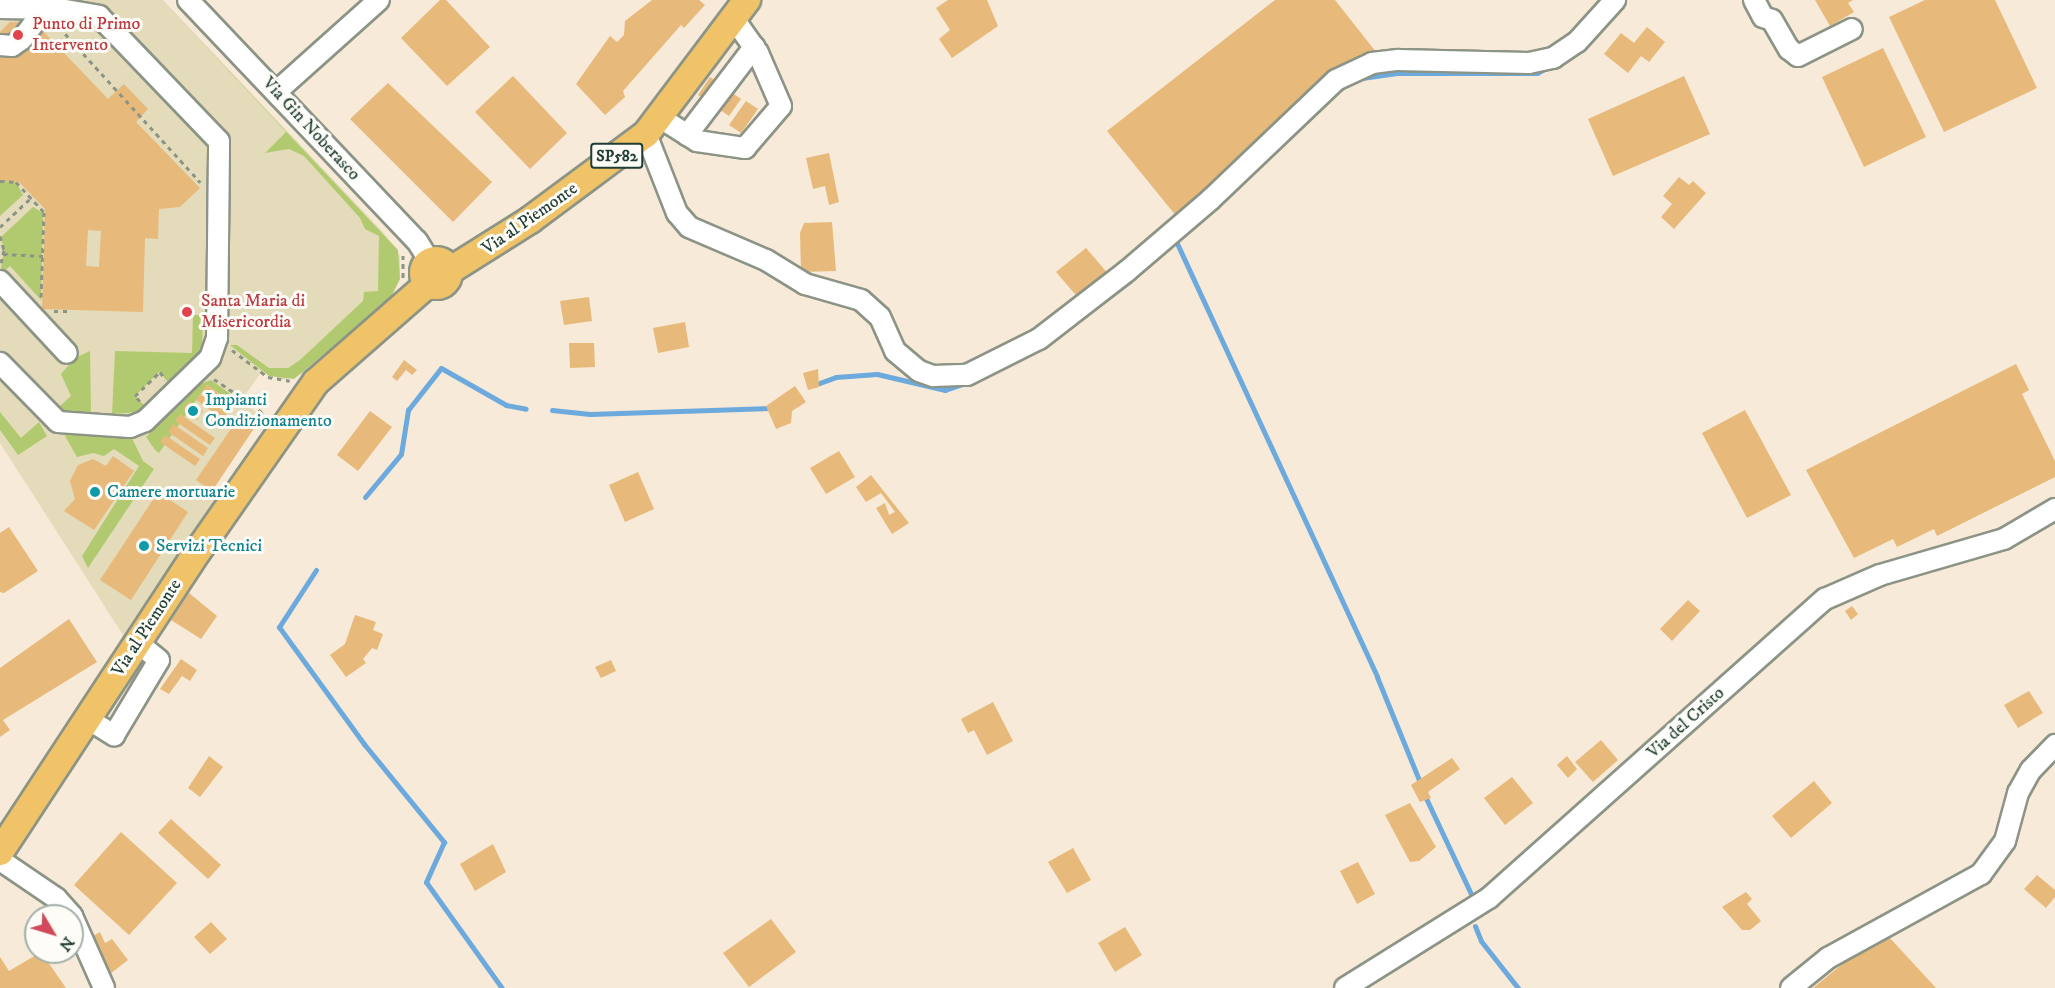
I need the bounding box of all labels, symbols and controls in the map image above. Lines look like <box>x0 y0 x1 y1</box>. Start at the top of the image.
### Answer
place label: Punto di Primo Intervento <box>32 14 140 57</box>
marker: Punto di Primo Intervento <box>9 26 27 44</box>
street label: Via Gin Noberasco <box>257 73 365 185</box>
road number: SP582 <box>590 143 644 169</box>
street label: Via al Piemonte <box>478 178 582 260</box>
place label: Santa Maria di Misericordia <box>201 291 305 334</box>
marker: Santa Maria di Misericordia <box>178 303 196 321</box>
place label: Impianti Condizionamento <box>205 390 332 432</box>
marker: Impianti Condizionamento <box>186 404 200 418</box>
place label: Camere mortuarie <box>107 481 235 503</box>
marker: Camere mortuarie <box>88 485 102 499</box>
place label: Servizi Tecnici <box>156 535 262 557</box>
marker: Servizi Tecnici <box>137 539 151 553</box>
street label: Via al Piemonte <box>108 575 186 681</box>
street label: Via del Cristo <box>1643 683 1729 763</box>
north arrow <box>24 904 84 964</box>
text: N <box>55 933 79 955</box>

